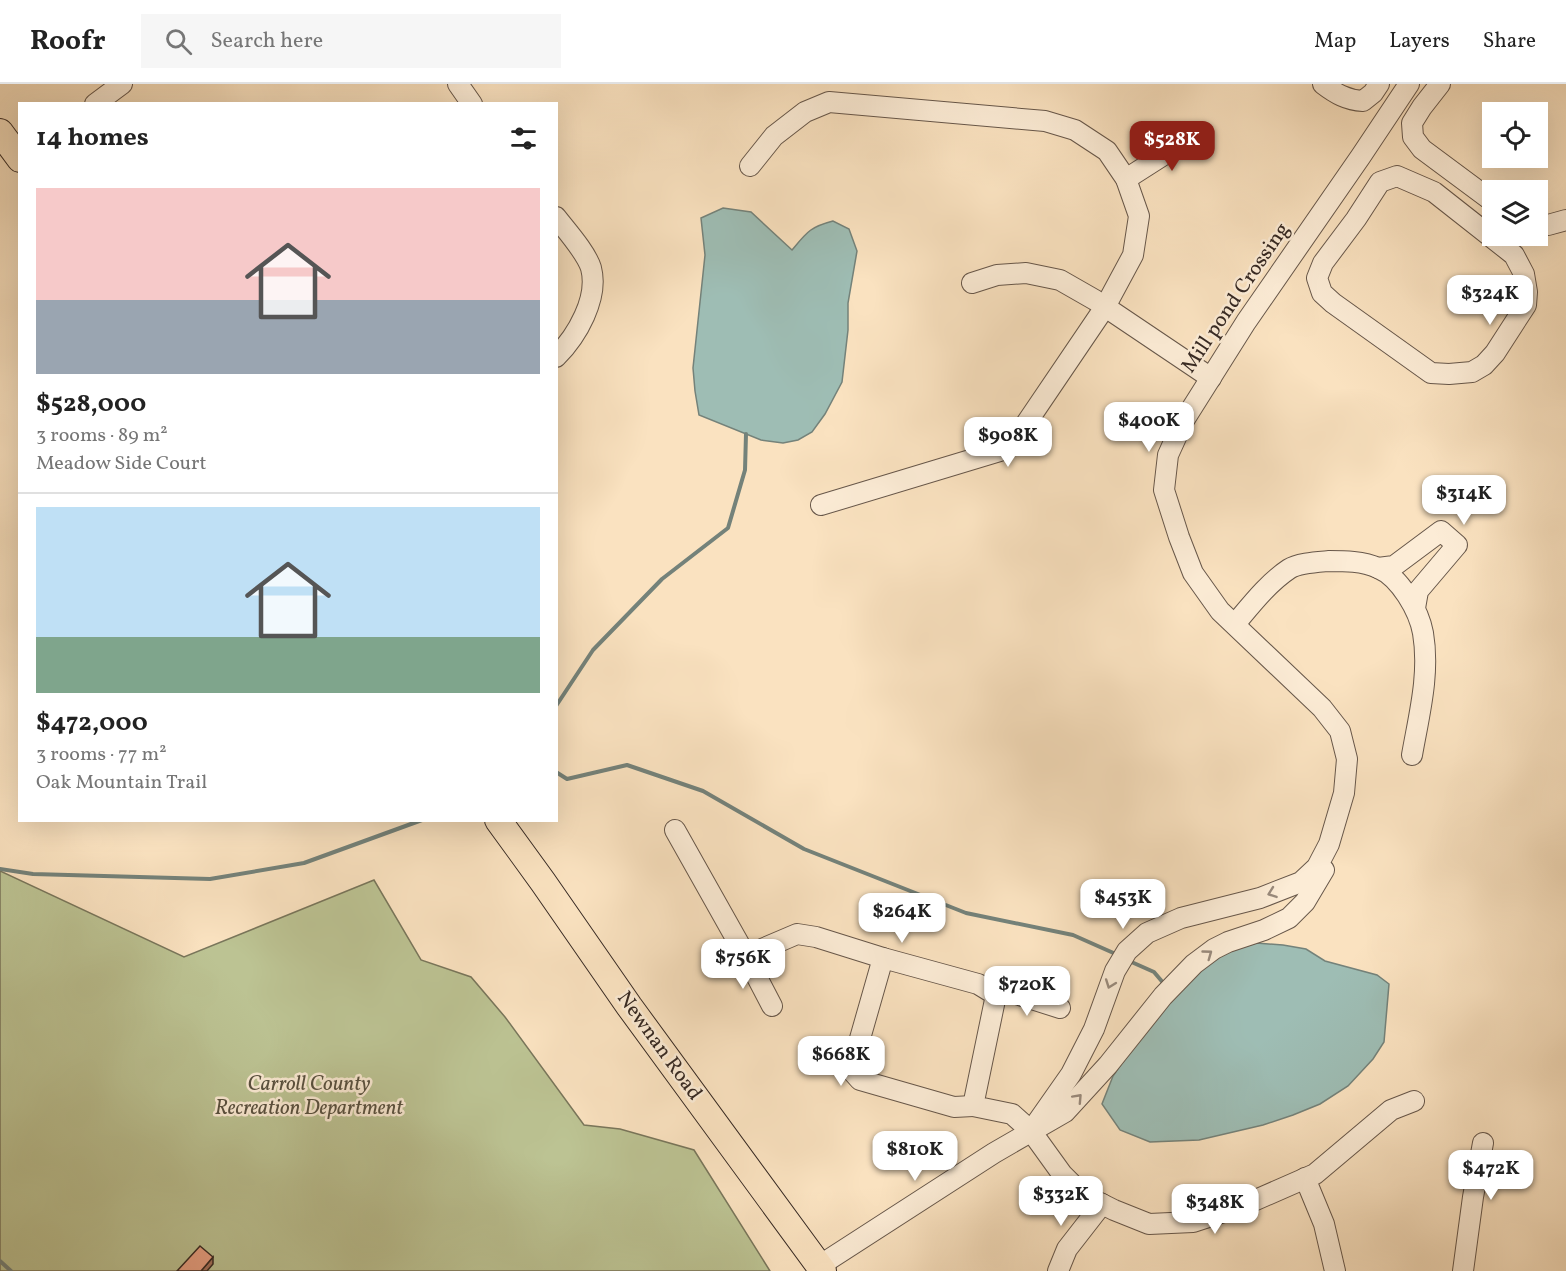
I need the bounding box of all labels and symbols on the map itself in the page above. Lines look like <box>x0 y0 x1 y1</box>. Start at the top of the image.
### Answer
pin: $528K <box>1130 121 1214 172</box>
street label: Mill pond Crossing <box>1175 217 1297 379</box>
pin: $324K <box>1448 275 1532 326</box>
pin: $400K <box>1107 402 1191 453</box>
pin: $908K <box>966 417 1050 468</box>
pin: $314K <box>1422 475 1506 526</box>
pin: $453K <box>1081 879 1165 930</box>
one-way arrow <box>1267 886 1277 899</box>
pin: $264K <box>860 893 944 944</box>
pin: $756K <box>701 939 785 990</box>
one-way arrow <box>1202 950 1213 961</box>
pin: $720K <box>985 966 1069 1017</box>
one-way arrow <box>1105 978 1118 989</box>
street label: Newnan Road <box>609 985 709 1107</box>
pin: $668K <box>799 1036 883 1087</box>
park label: Carroll County Recreation Department <box>215 1070 404 1123</box>
one-way arrow <box>1071 1094 1082 1104</box>
pin: $810K <box>873 1131 957 1182</box>
pin: $472K <box>1449 1150 1533 1201</box>
pin: $332K <box>1019 1176 1103 1227</box>
pin: $348K <box>1173 1184 1257 1235</box>

